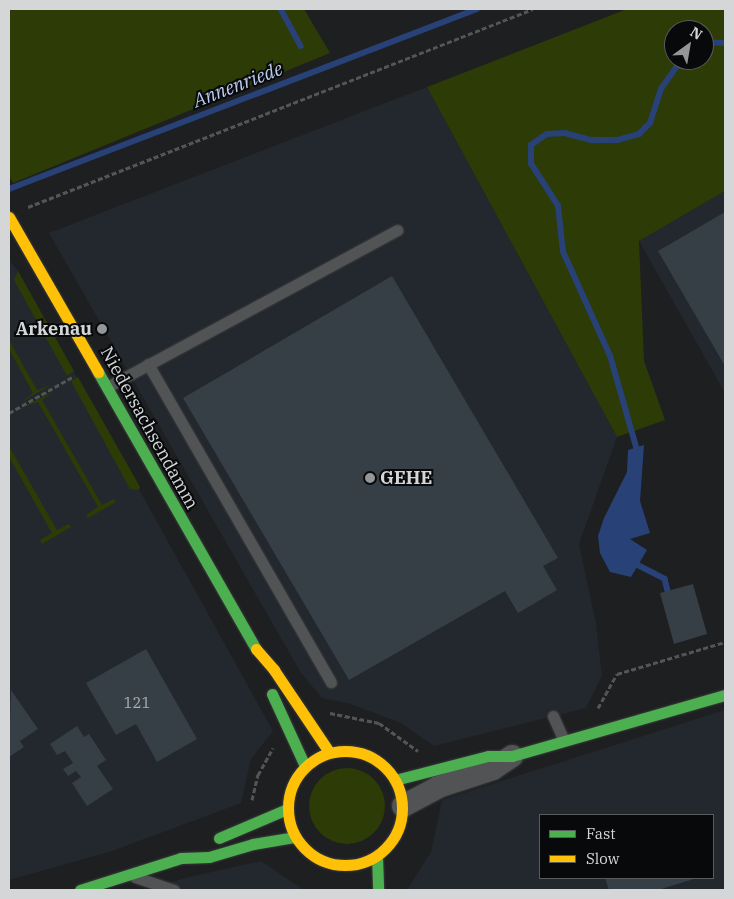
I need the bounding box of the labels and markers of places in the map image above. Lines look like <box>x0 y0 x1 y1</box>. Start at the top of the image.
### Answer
place label: Arkenau <box>16 318 92 340</box>
marker: Arkenau <box>96 323 108 335</box>
place label: GEHE <box>380 467 432 489</box>
marker: GEHE <box>364 472 376 484</box>

